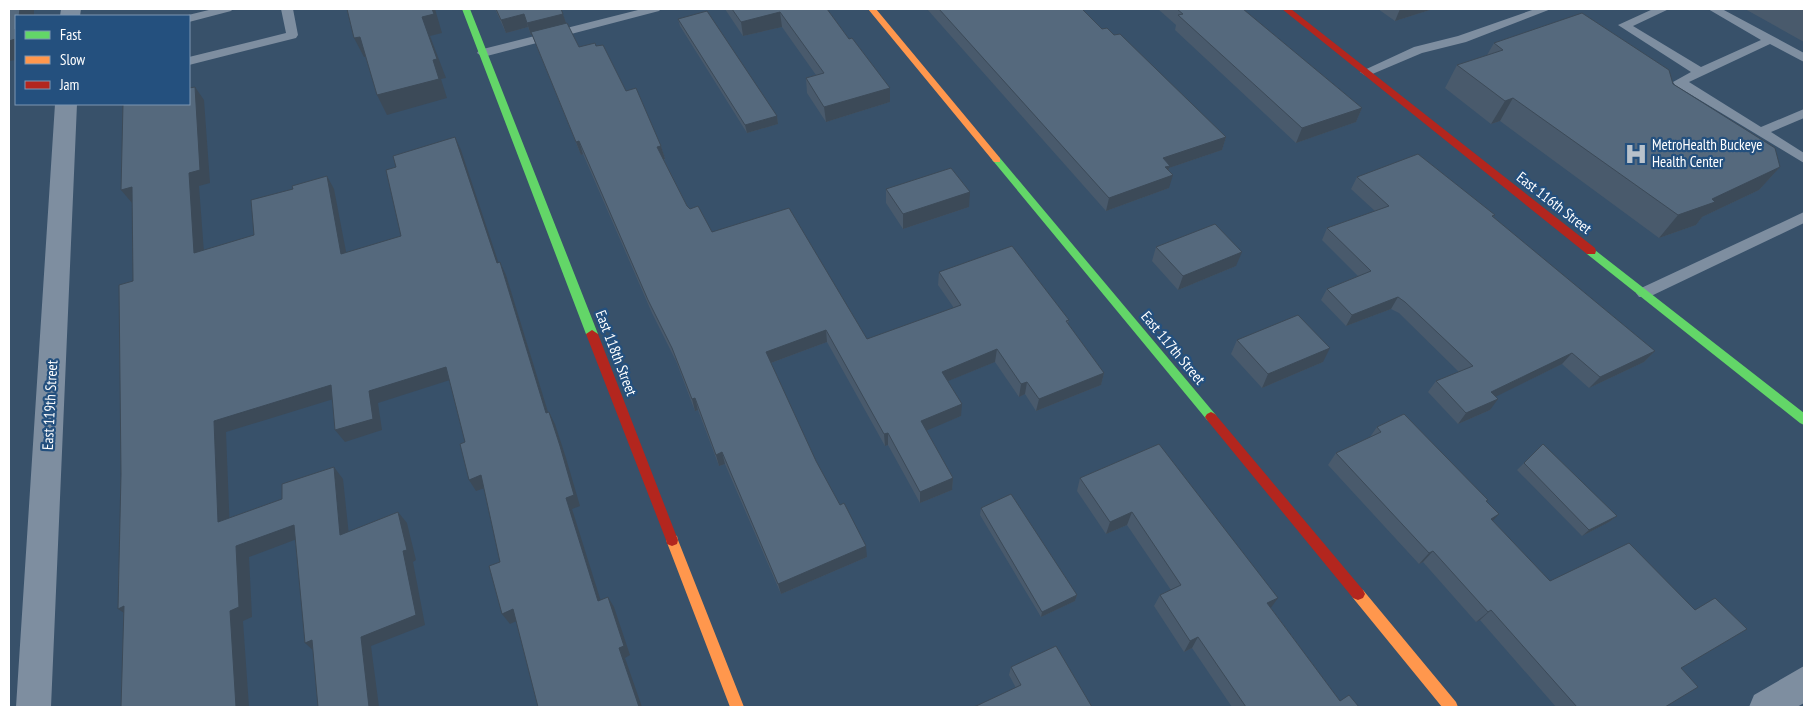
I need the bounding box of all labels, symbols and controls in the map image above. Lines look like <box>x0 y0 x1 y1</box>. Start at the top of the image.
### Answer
legend <box>15 15 190 105</box>
text: Fast <box>60 25 81 44</box>
text: Slow <box>60 50 85 69</box>
text: Jam <box>59 75 79 94</box>
place label: MetroHealth Buckeye Health Center <box>1652 135 1762 171</box>
hospital icon: MetroHealth Buckeye Health Center <box>1623 141 1649 167</box>
street label: East 116th Street <box>1513 167 1596 238</box>
street label: East 118th Street <box>591 307 641 398</box>
street label: East 117th Street <box>1137 307 1210 388</box>
street label: East 119th Street <box>38 360 61 450</box>

